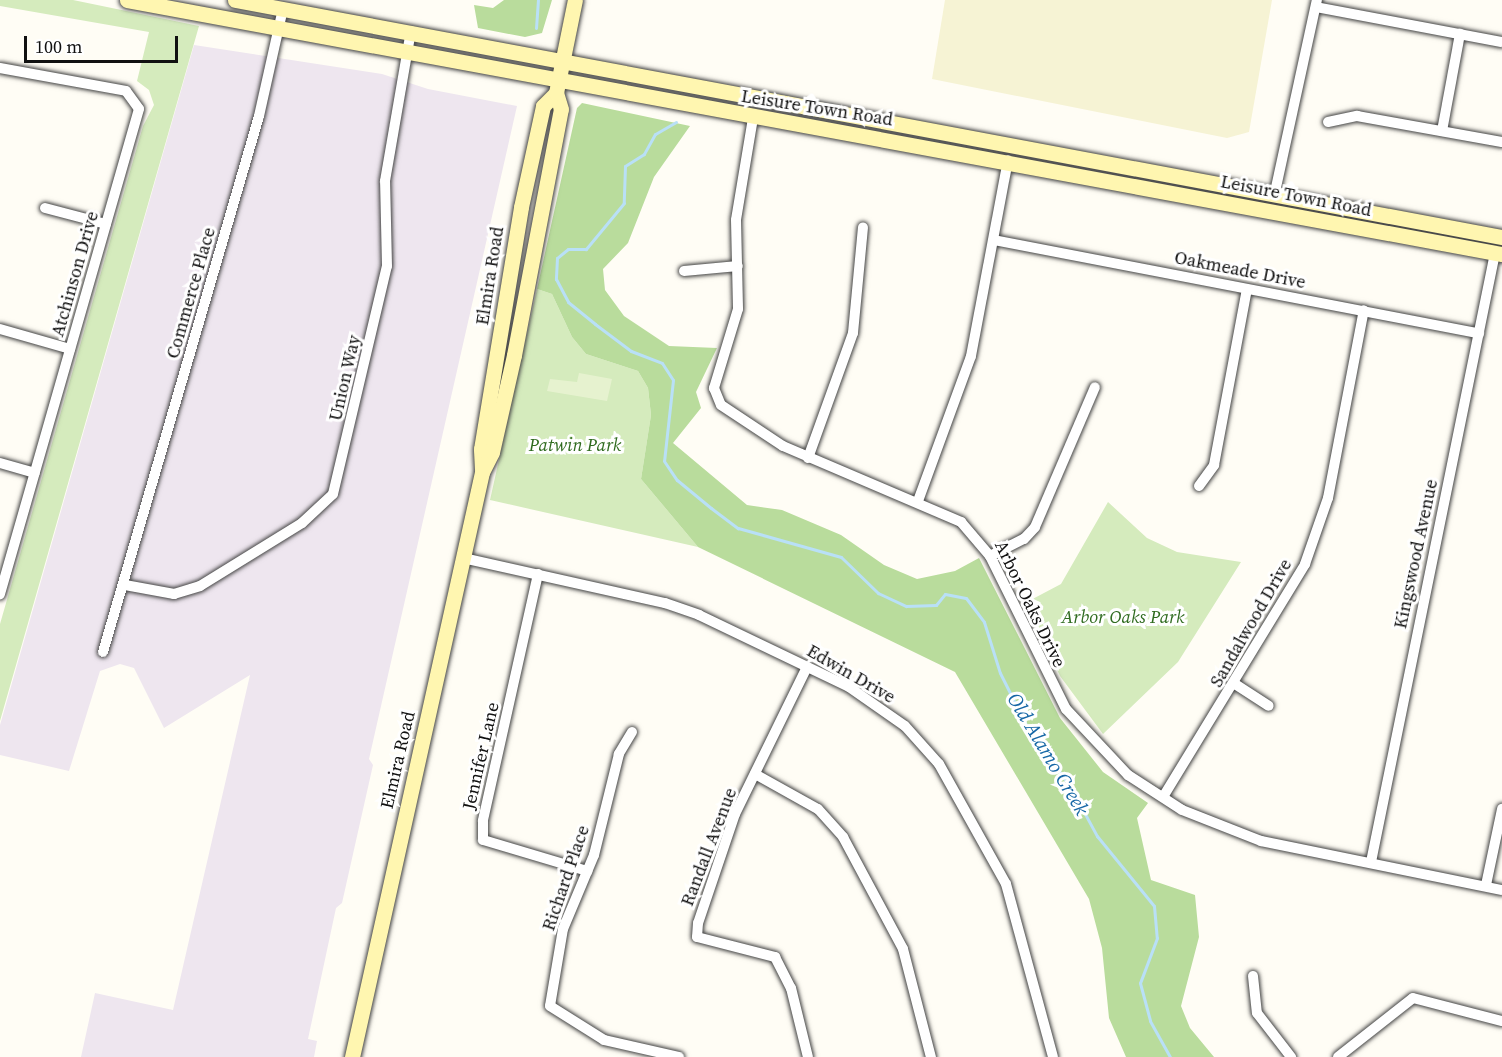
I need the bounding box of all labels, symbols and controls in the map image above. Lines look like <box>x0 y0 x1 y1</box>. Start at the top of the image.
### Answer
scale bar <box>27 24 182 62</box>
text: 100 m <box>35 34 82 59</box>
street label: Leisure Town Road <box>739 85 895 131</box>
street label: Leisure Town Road <box>1219 171 1373 221</box>
street label: Atchinson Drive <box>47 209 103 339</box>
street label: Commerce Place <box>162 225 220 361</box>
street label: Elmira Road <box>472 225 508 327</box>
street label: Oakmeade Drive <box>1173 247 1307 293</box>
street label: Union Way <box>325 333 365 423</box>
park label: Patwin Park <box>529 434 621 456</box>
street label: Kingswood Avenue <box>1390 477 1442 631</box>
street label: Arbor Oaks Drive <box>990 537 1070 671</box>
street label: Sandalwood Drive <box>1206 555 1296 691</box>
park label: Arbor Oaks Park <box>1062 606 1184 628</box>
street label: Edwin Drive <box>803 640 899 708</box>
water label: Old Alamo Creek <box>1002 688 1094 820</box>
street label: Jennifer Lane <box>458 700 504 812</box>
street label: Elmira Road <box>376 709 420 811</box>
street label: Randall Avenue <box>677 785 741 909</box>
street label: Richard Place <box>538 822 594 934</box>

